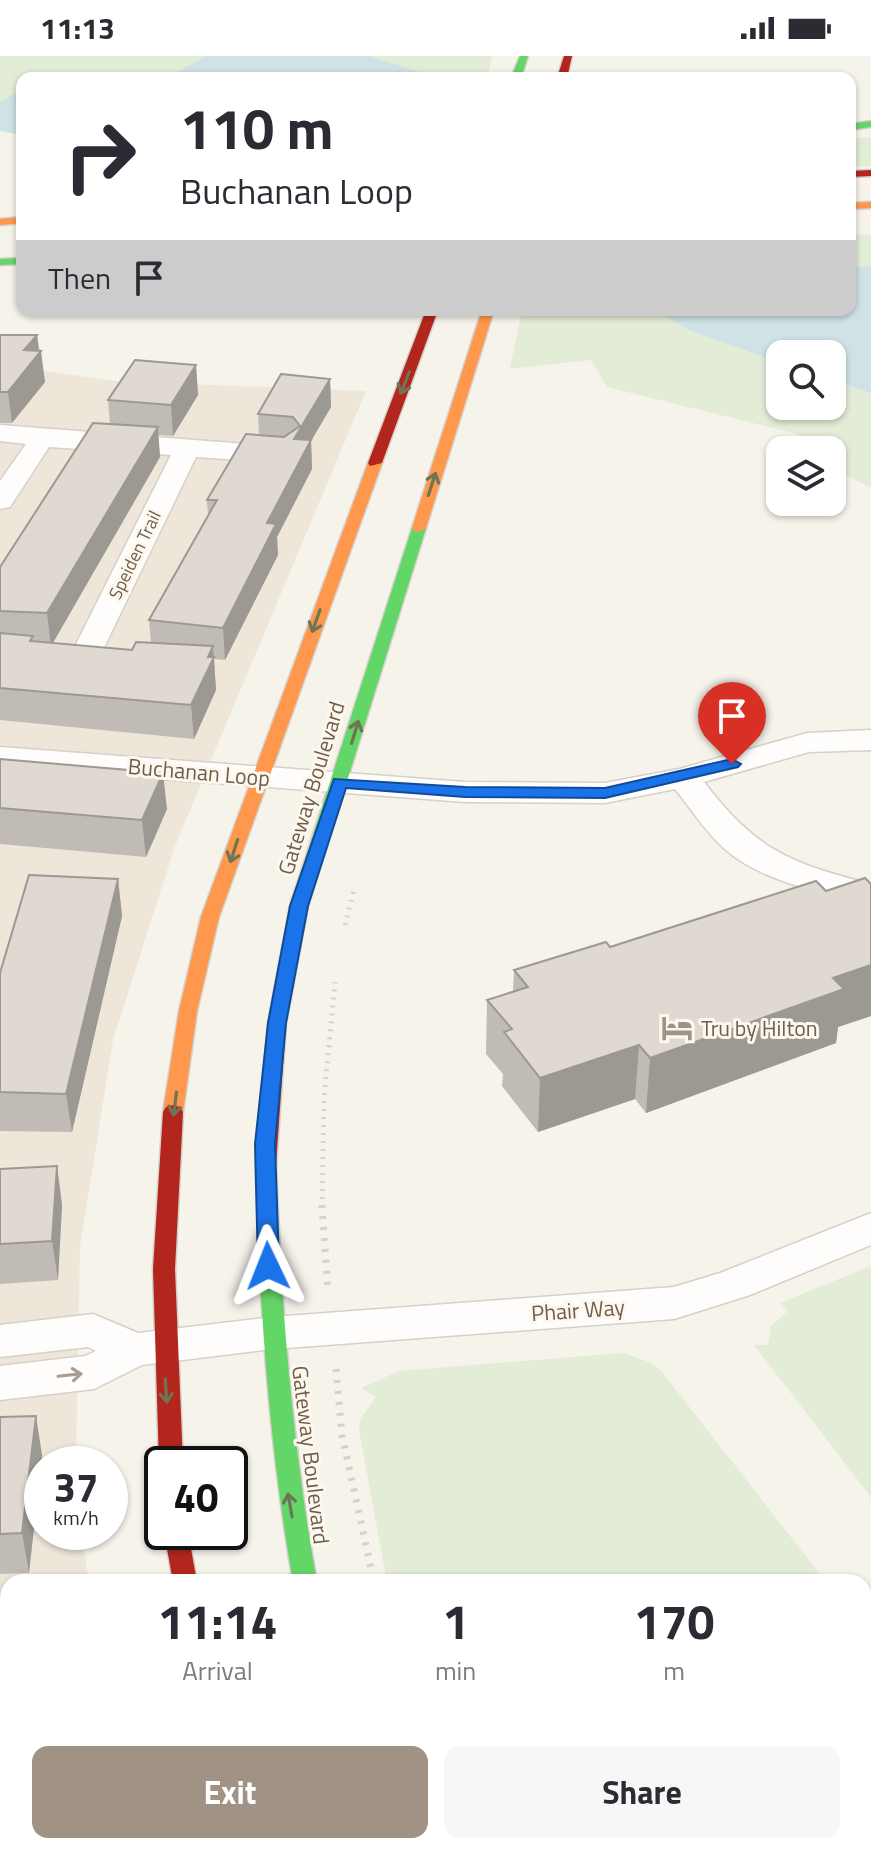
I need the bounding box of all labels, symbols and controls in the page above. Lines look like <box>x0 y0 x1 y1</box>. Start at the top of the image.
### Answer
text: 11:13 <box>40 5 115 51</box>
text: 110 m <box>180 86 333 171</box>
icon: right <box>48 104 152 208</box>
text: Buchanan Loop <box>180 163 413 218</box>
text: Then <box>48 255 111 301</box>
icon: arrive <box>127 256 171 300</box>
map controls <box>766 340 846 516</box>
button: search <box>766 340 846 420</box>
one-way arrow <box>397 370 411 395</box>
button: layers <box>766 436 846 516</box>
one-way arrow <box>426 472 441 497</box>
street label: Speiden Trail <box>101 506 168 604</box>
one-way arrow <box>308 609 322 633</box>
pin <box>698 682 766 764</box>
icon: arrive <box>710 694 754 738</box>
street label: Gateway Boulevard <box>268 697 354 879</box>
one-way arrow <box>349 720 363 745</box>
street label: Buchanan Loop <box>127 749 271 795</box>
one-way arrow <box>225 839 240 864</box>
hotel icon: Tru by Hilton <box>660 1011 694 1045</box>
place label: Tru by Hilton <box>701 1011 818 1045</box>
one-way arrow <box>167 1090 182 1117</box>
position arrow <box>226 1224 310 1308</box>
street label: Phair Way <box>530 1290 626 1330</box>
street label: Gateway Boulevard <box>283 1364 339 1546</box>
one-way arrow <box>56 1368 83 1383</box>
one-way arrow <box>159 1377 174 1404</box>
speed limit sign: 40 <box>144 1446 248 1550</box>
text: 37 <box>54 1457 98 1518</box>
one-way arrow <box>282 1493 297 1519</box>
text: km/h <box>53 1502 99 1533</box>
text: 11:14 <box>158 1585 277 1658</box>
text: 1 <box>442 1585 469 1658</box>
text: 170 <box>634 1585 714 1658</box>
text: Arrival <box>182 1651 253 1690</box>
text: min <box>435 1651 476 1690</box>
text: m <box>663 1651 685 1690</box>
button: Exit <box>32 1746 428 1838</box>
button: Share <box>444 1746 840 1838</box>

